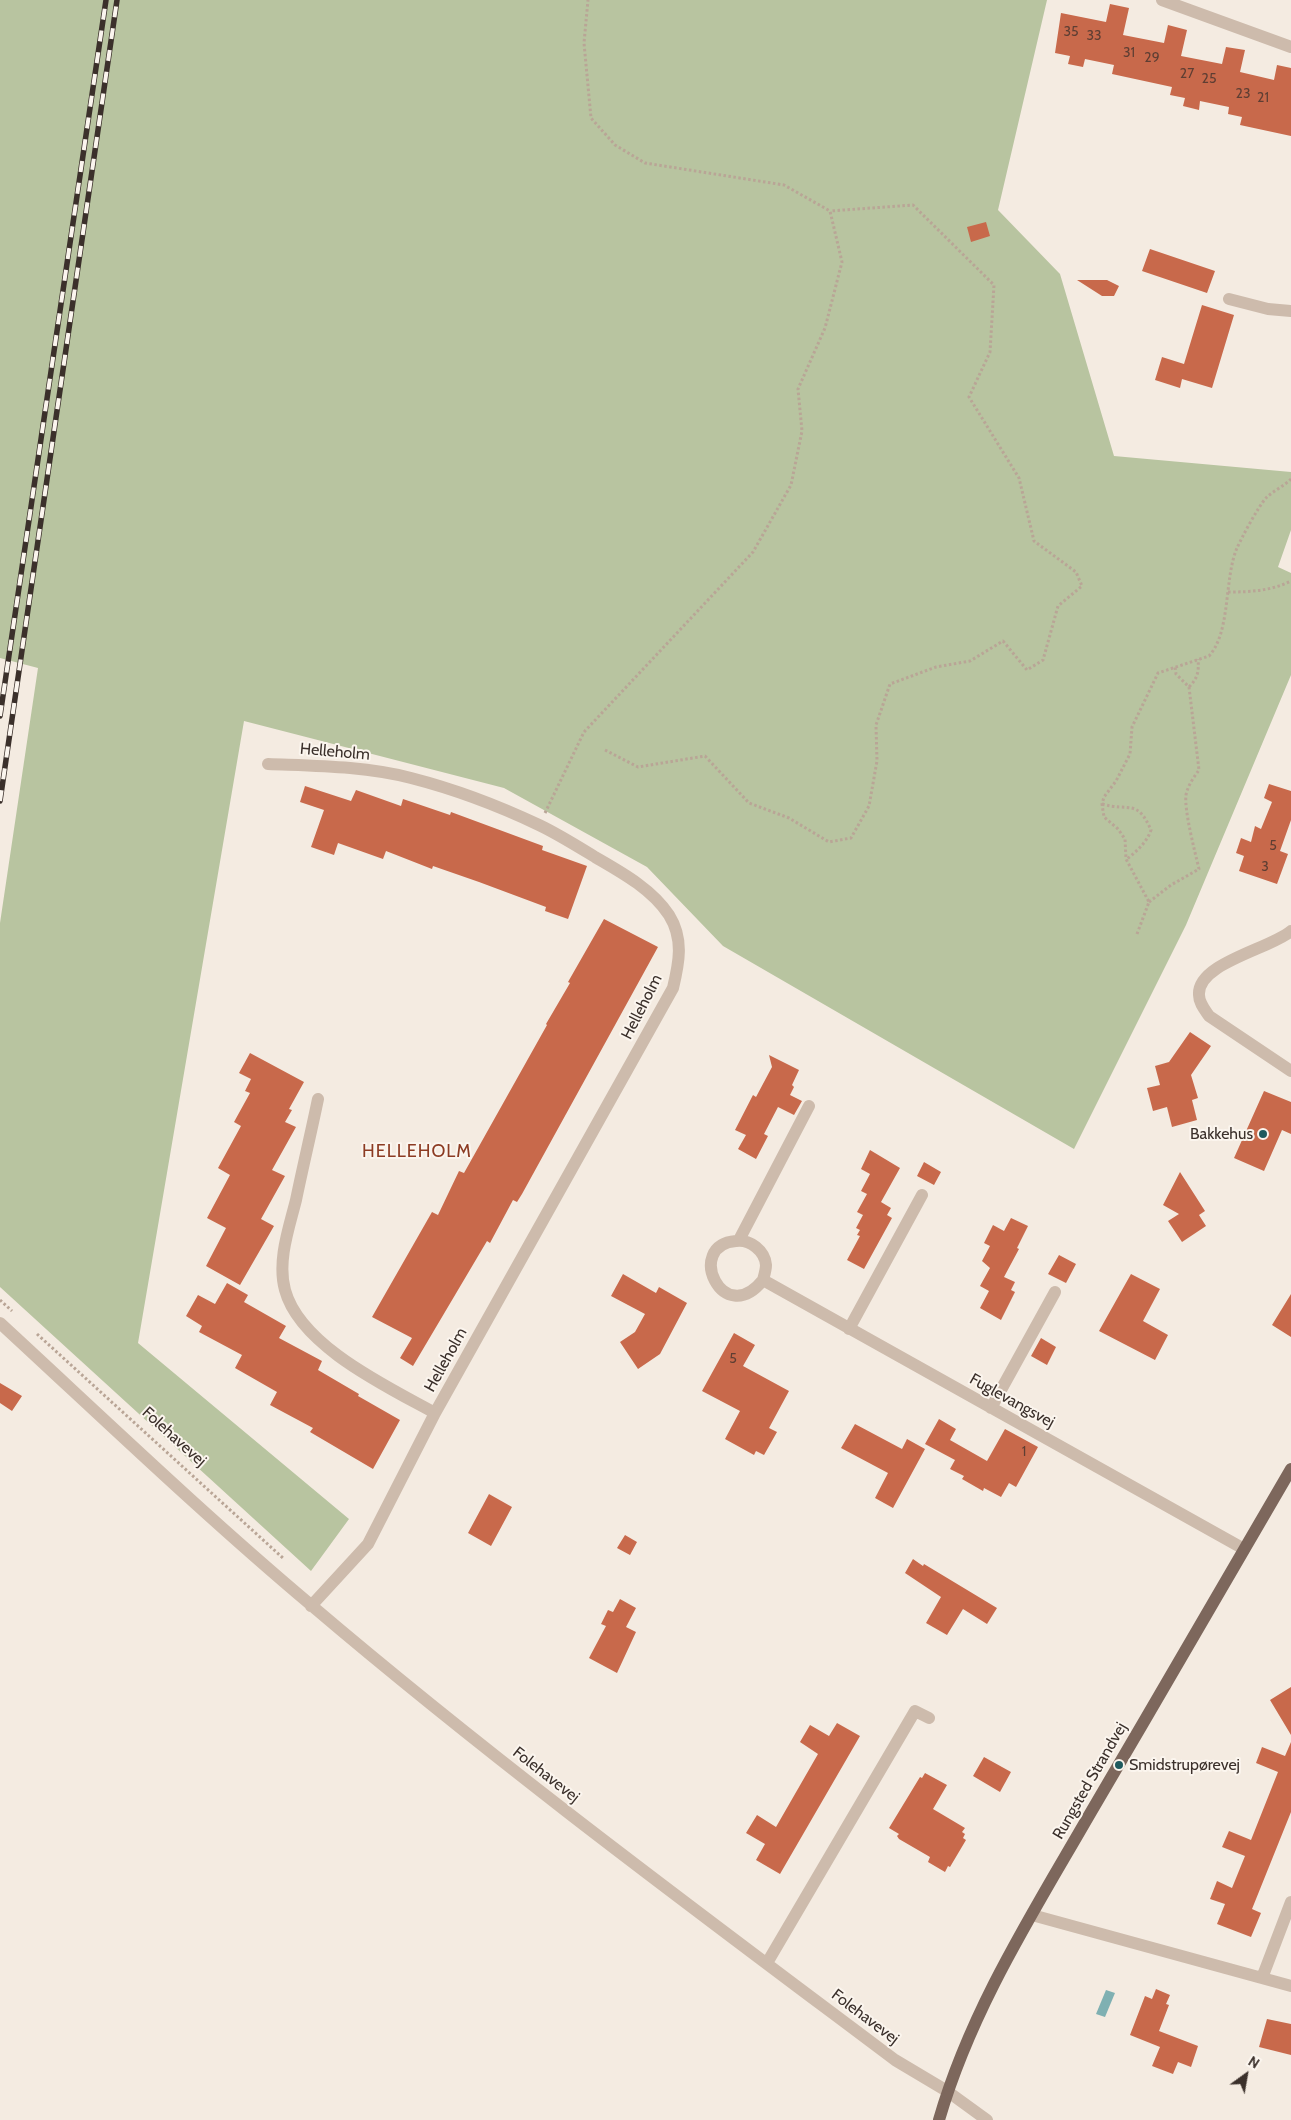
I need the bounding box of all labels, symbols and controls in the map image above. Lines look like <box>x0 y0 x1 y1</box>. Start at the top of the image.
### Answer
house number: 35 <box>1063 24 1079 40</box>
house number: 33 <box>1086 28 1102 44</box>
house number: 31 <box>1123 45 1135 61</box>
house number: 29 <box>1144 50 1160 66</box>
house number: 27 <box>1180 66 1194 82</box>
house number: 25 <box>1202 71 1216 87</box>
house number: 23 <box>1236 86 1250 102</box>
house number: 21 <box>1257 90 1269 106</box>
street label: Helleholm <box>299 739 371 765</box>
house number: 5 <box>1269 838 1277 854</box>
house number: 3 <box>1261 859 1269 875</box>
street label: Helleholm <box>618 971 666 1043</box>
place label: Bakkehus <box>1190 1124 1253 1144</box>
marker: Bakkehus <box>1257 1128 1269 1140</box>
district label: HELLEHOLM <box>361 1141 473 1163</box>
street label: Helleholm <box>421 1325 471 1395</box>
house number: 5 <box>729 1351 737 1367</box>
street label: Fuglevangsvej <box>966 1370 1058 1432</box>
street label: Folehavevej <box>138 1403 210 1471</box>
house number: 1 <box>1022 1444 1026 1460</box>
street label: Rungsted Strandvej <box>1049 1719 1131 1843</box>
street label: Folehavevej <box>509 1743 583 1807</box>
place label: Smidstrupørevej <box>1129 1755 1240 1775</box>
marker: Smidstrupørevej <box>1113 1759 1125 1771</box>
street label: Folehavevej <box>827 1985 903 2049</box>
north arrow <box>1221 2050 1271 2100</box>
text: N <box>1245 2052 1263 2073</box>

